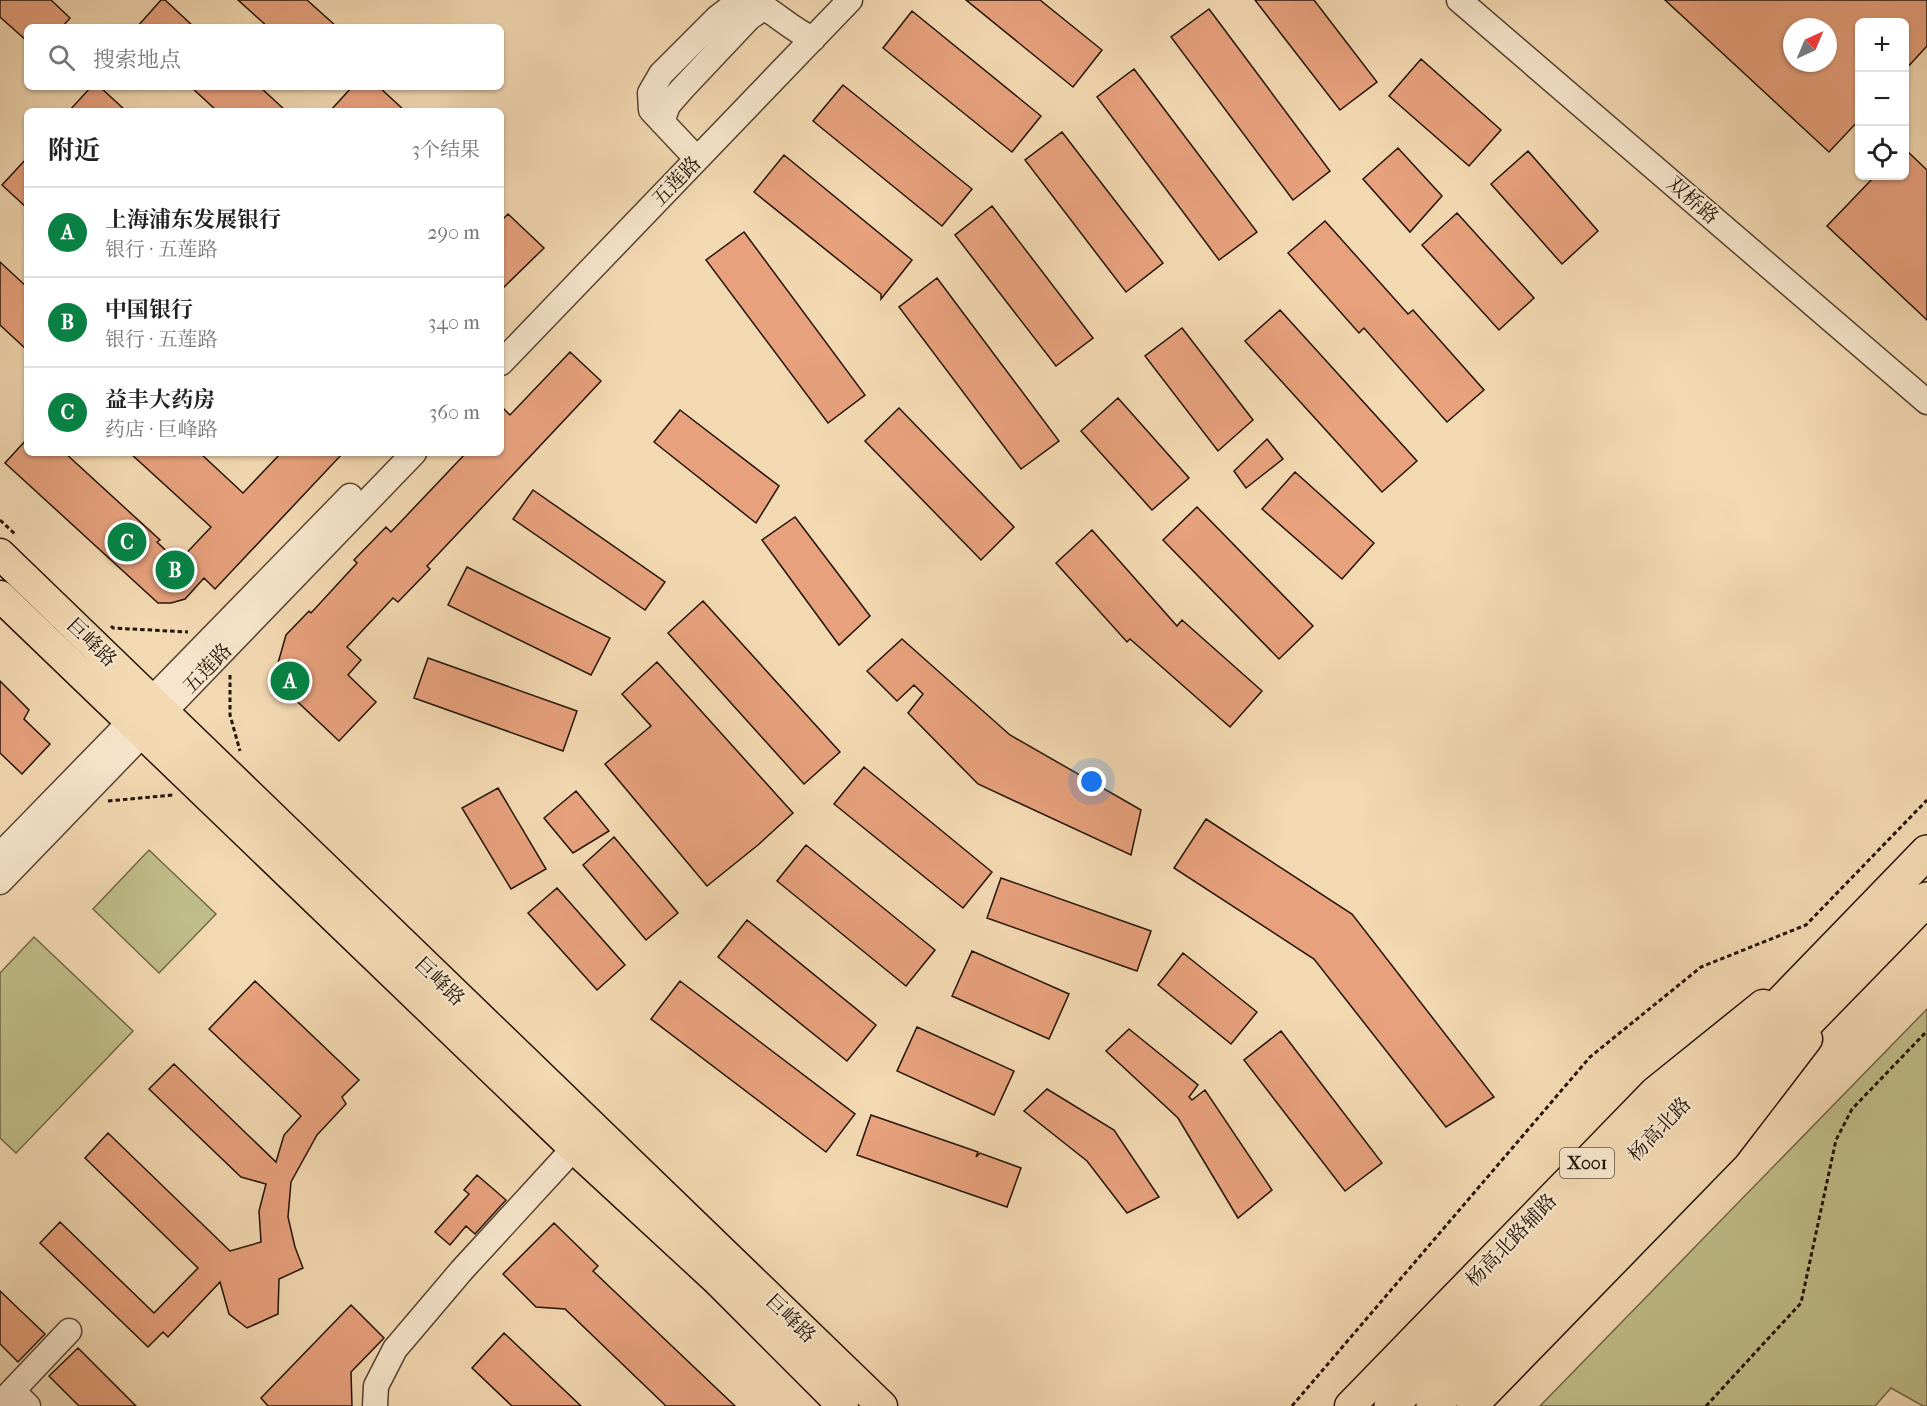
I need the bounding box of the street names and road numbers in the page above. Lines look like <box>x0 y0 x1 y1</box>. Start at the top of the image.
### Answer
street label: 五莲路 <box>647 152 705 211</box>
street label: 双桥路 <box>1662 172 1723 229</box>
street label: 巨峰路 <box>62 613 121 671</box>
street label: 五莲路 <box>178 639 236 698</box>
street label: 巨峰路 <box>410 952 469 1010</box>
street label: 杨高北路 <box>1623 1093 1695 1166</box>
road number: X001 <box>1560 1148 1614 1178</box>
street label: 杨高北路辅路 <box>1461 1189 1561 1291</box>
street label: 巨峰路 <box>761 1289 820 1347</box>

